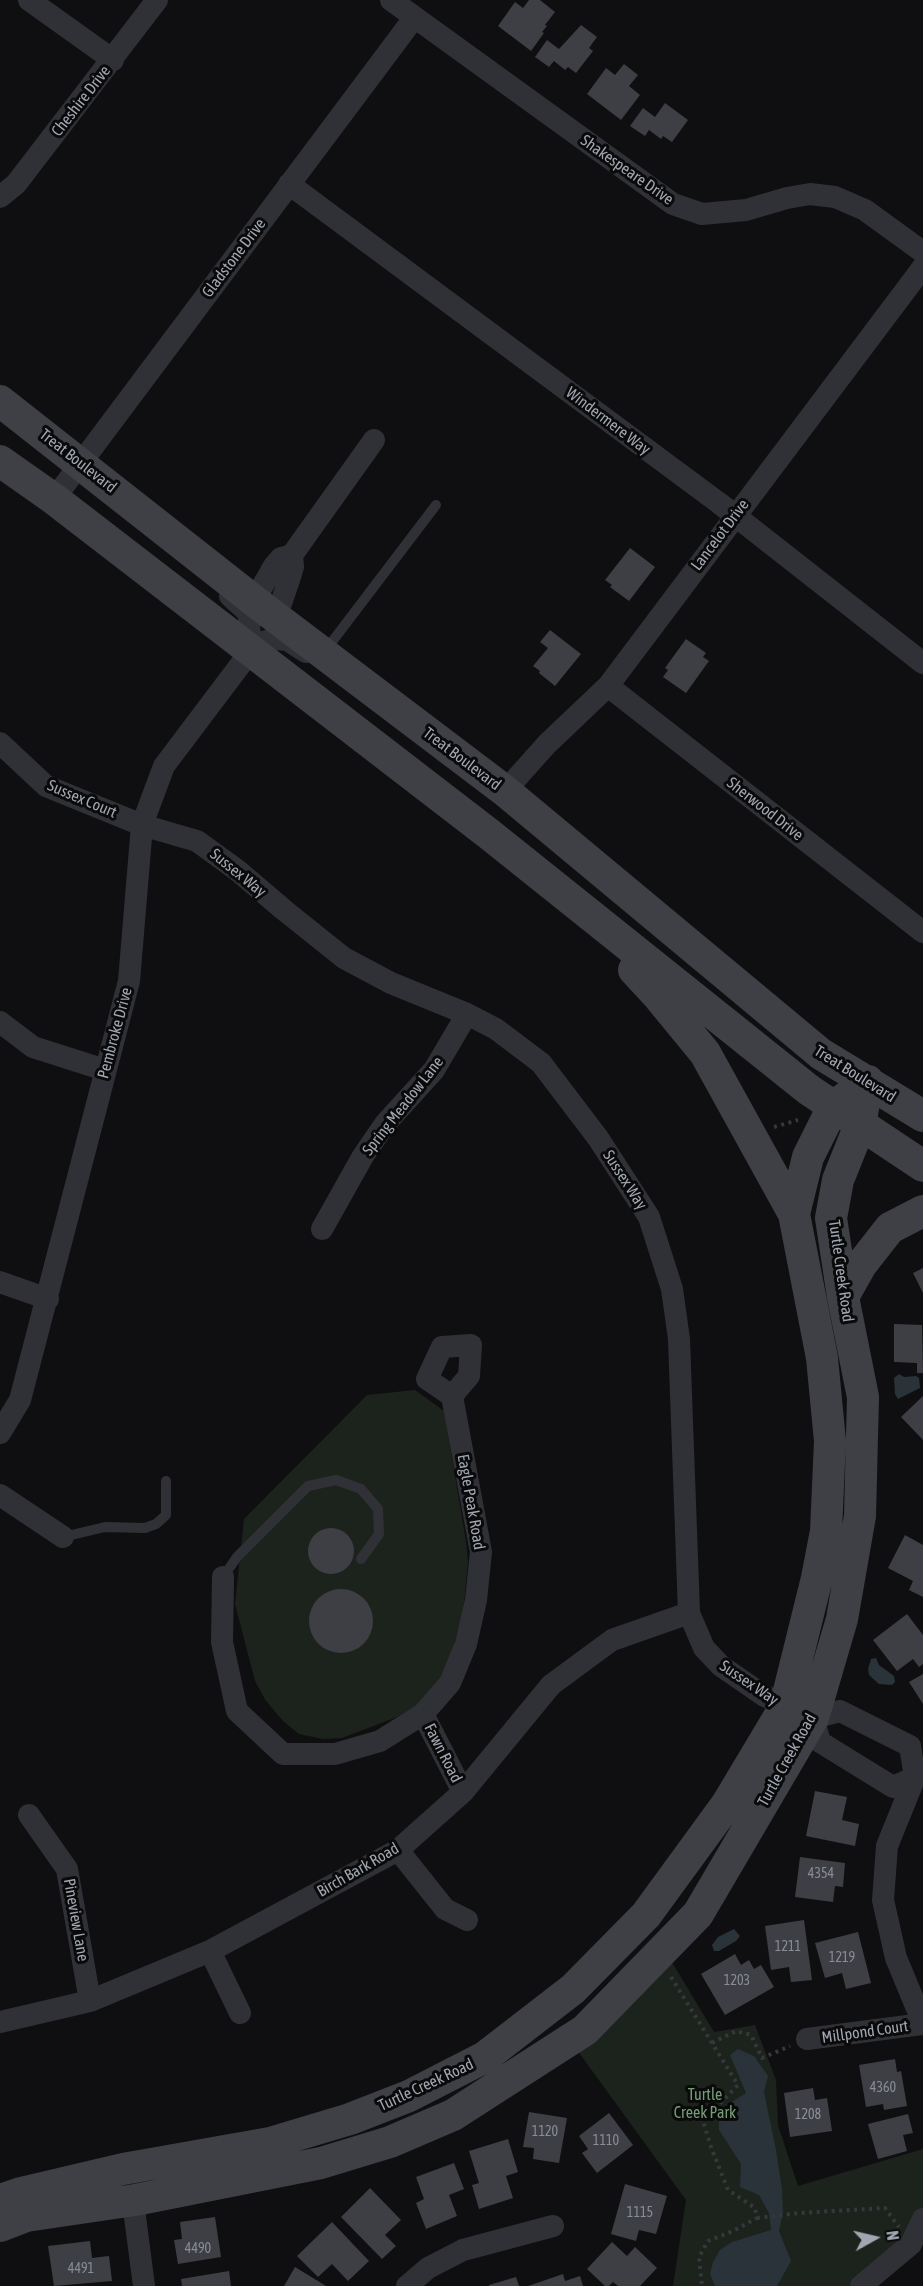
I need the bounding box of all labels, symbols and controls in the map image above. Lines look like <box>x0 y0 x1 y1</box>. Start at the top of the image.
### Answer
street label: Cheshire Drive <box>47 62 115 140</box>
street label: Shakespeare Drive <box>577 131 677 209</box>
street label: Gladstone Drive <box>198 215 270 301</box>
street label: Windermere Way <box>562 383 654 459</box>
street label: Treat Boulevard <box>36 425 120 497</box>
street label: Lancelot Drive <box>687 496 753 574</box>
street label: Treat Boulevard <box>419 724 505 794</box>
street label: Sherwood Drive <box>723 773 807 845</box>
street label: Sussex Court <box>45 776 119 822</box>
street label: Sussex Way <box>206 845 270 901</box>
street label: Pembroke Drive <box>94 985 136 1081</box>
street label: Treat Boulevard <box>811 1041 899 1107</box>
street label: Spring Meadow Lane <box>358 1053 448 1159</box>
street label: Sussex Way <box>599 1147 651 1213</box>
street label: Turtle Creek Road <box>824 1219 858 1323</box>
street label: Eagle Peak Road <box>453 1453 489 1551</box>
street label: Sussex Way <box>716 1656 782 1710</box>
street label: Turtle Creek Road <box>754 1710 820 1810</box>
street label: Fawn Road <box>420 1720 466 1786</box>
street label: Birch Bark Road <box>314 1839 402 1901</box>
house number: 4354 <box>808 1866 834 1882</box>
street label: Pineview Lane <box>59 1877 93 1963</box>
house number: 1211 <box>775 1939 801 1955</box>
house number: 1219 <box>829 1950 855 1966</box>
house number: 1203 <box>724 1973 750 1989</box>
street label: Millpond Court <box>821 2016 909 2048</box>
street label: Turtle Creek Road <box>375 2055 477 2115</box>
house number: 4360 <box>870 2080 896 2096</box>
park label: Turtle Creek Park <box>674 2085 736 2123</box>
house number: 1208 <box>795 2107 821 2123</box>
house number: 1120 <box>532 2124 558 2140</box>
house number: 1110 <box>593 2133 619 2149</box>
house number: 1115 <box>627 2205 653 2221</box>
north arrow <box>845 2208 905 2268</box>
text: N <box>883 2230 902 2241</box>
house number: 4490 <box>185 2241 211 2257</box>
house number: 4491 <box>68 2261 94 2277</box>

